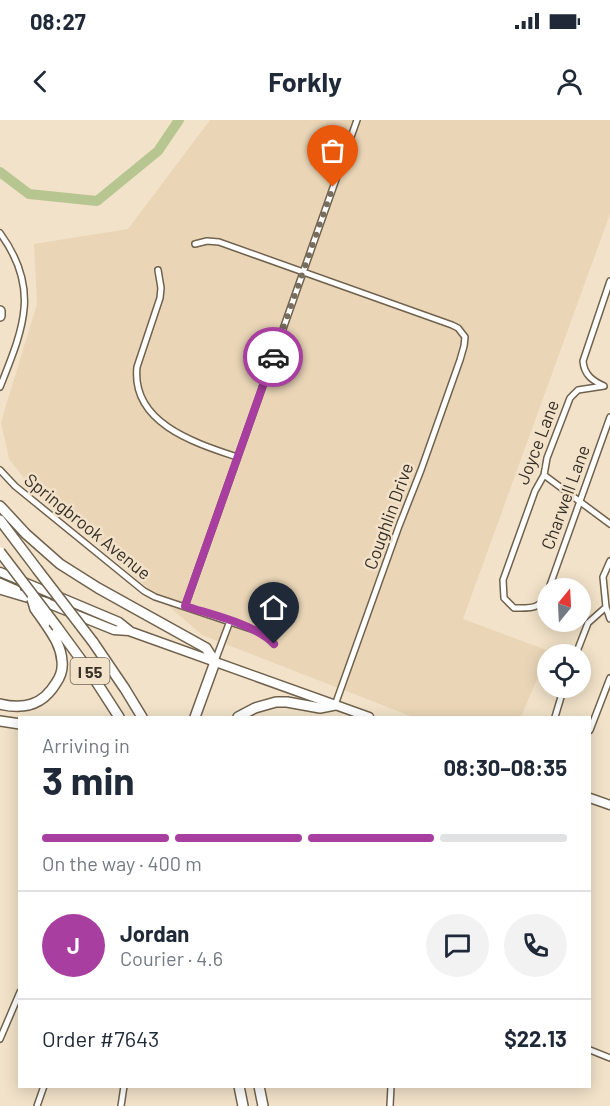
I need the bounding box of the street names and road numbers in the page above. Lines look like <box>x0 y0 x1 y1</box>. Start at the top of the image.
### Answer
street label: Joyce Lane <box>511 397 563 487</box>
street label: Charwell Lane <box>536 442 594 552</box>
street label: Coughlin Drive <box>359 460 417 572</box>
street label: Springbrook Avenue <box>20 468 156 584</box>
road number: I 55 <box>70 658 110 684</box>

